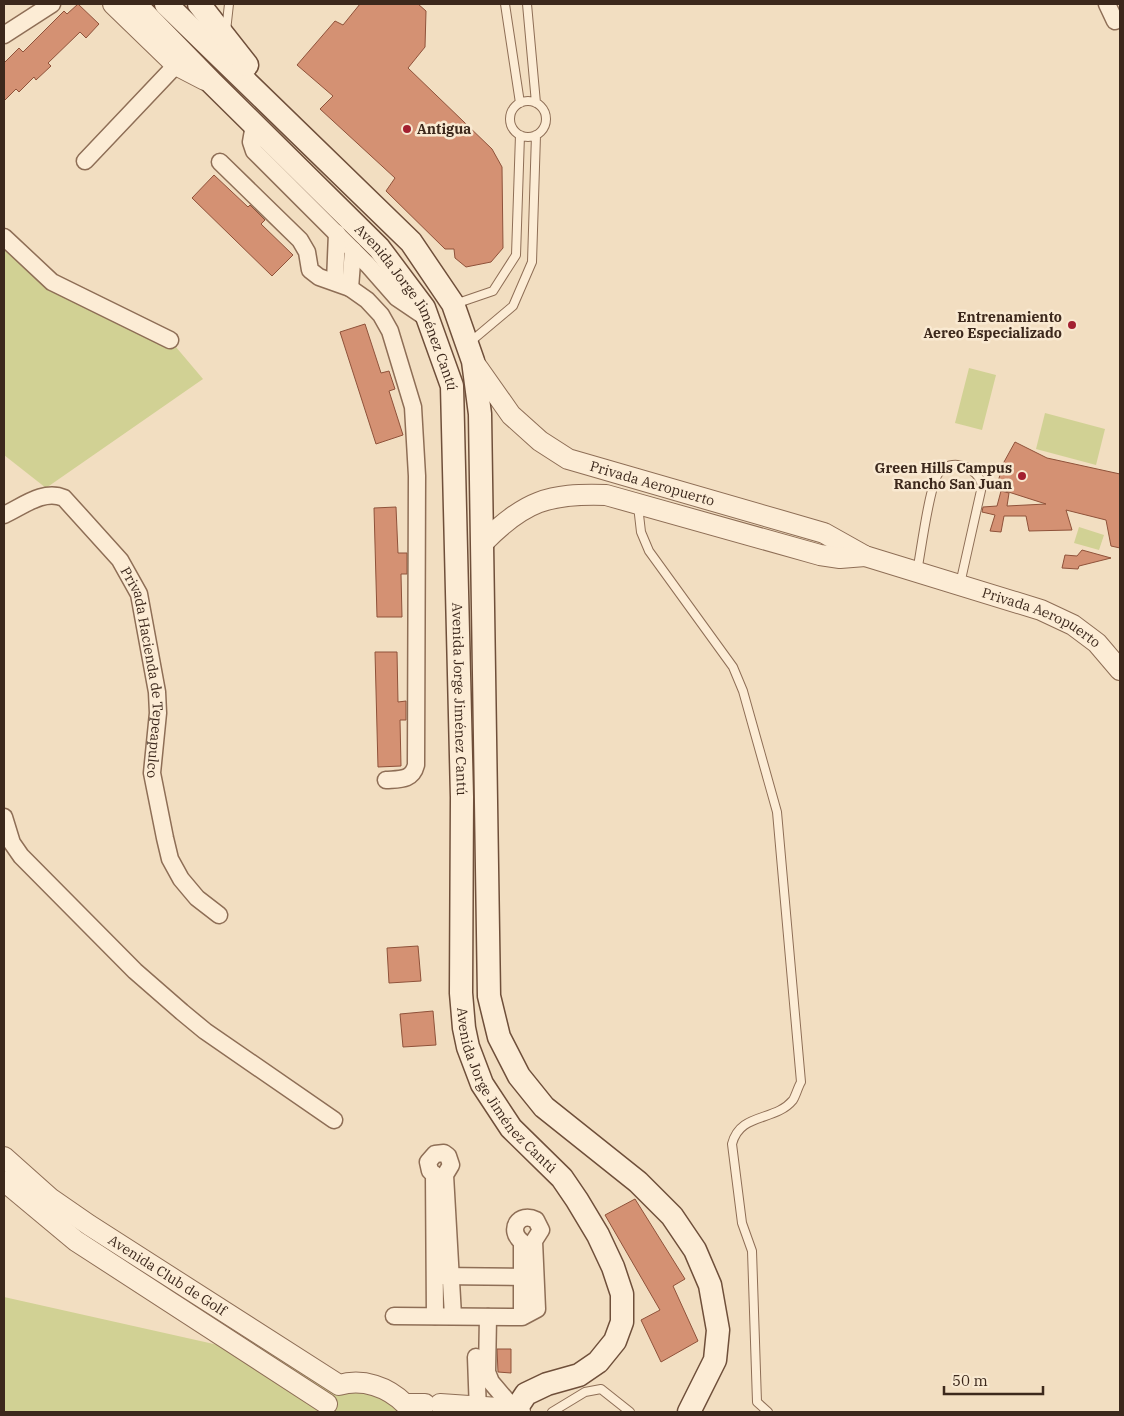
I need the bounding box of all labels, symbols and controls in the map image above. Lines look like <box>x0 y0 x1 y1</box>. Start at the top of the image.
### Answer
place label: Antigua <box>417 120 471 138</box>
marker: Antigua <box>401 123 413 135</box>
street label: Avenida Jorge Jiménez Cantú <box>351 220 461 391</box>
place label: Entrenamiento Aereo Especializado <box>923 308 1062 342</box>
marker: Entrenamiento Aereo Especializado <box>1066 319 1078 331</box>
street label: Privada Aeropuerto <box>588 457 717 510</box>
place label: Green Hills Campus Rancho San Juan <box>875 459 1012 493</box>
marker: Green Hills Campus Rancho San Juan <box>1016 470 1028 482</box>
street label: Privada Hacienda de Tepeapulco <box>117 563 167 780</box>
street label: Privada Aeropuerto <box>980 583 1104 652</box>
street label: Avenida Jorge Jiménez Cantú <box>448 602 471 796</box>
street label: Avenida Jorge Jiménez Cantú <box>453 1006 561 1177</box>
street label: Avenida Club de Golf <box>105 1231 231 1320</box>
scale bar <box>944 1364 1043 1396</box>
text: 50 m <box>952 1371 988 1390</box>

